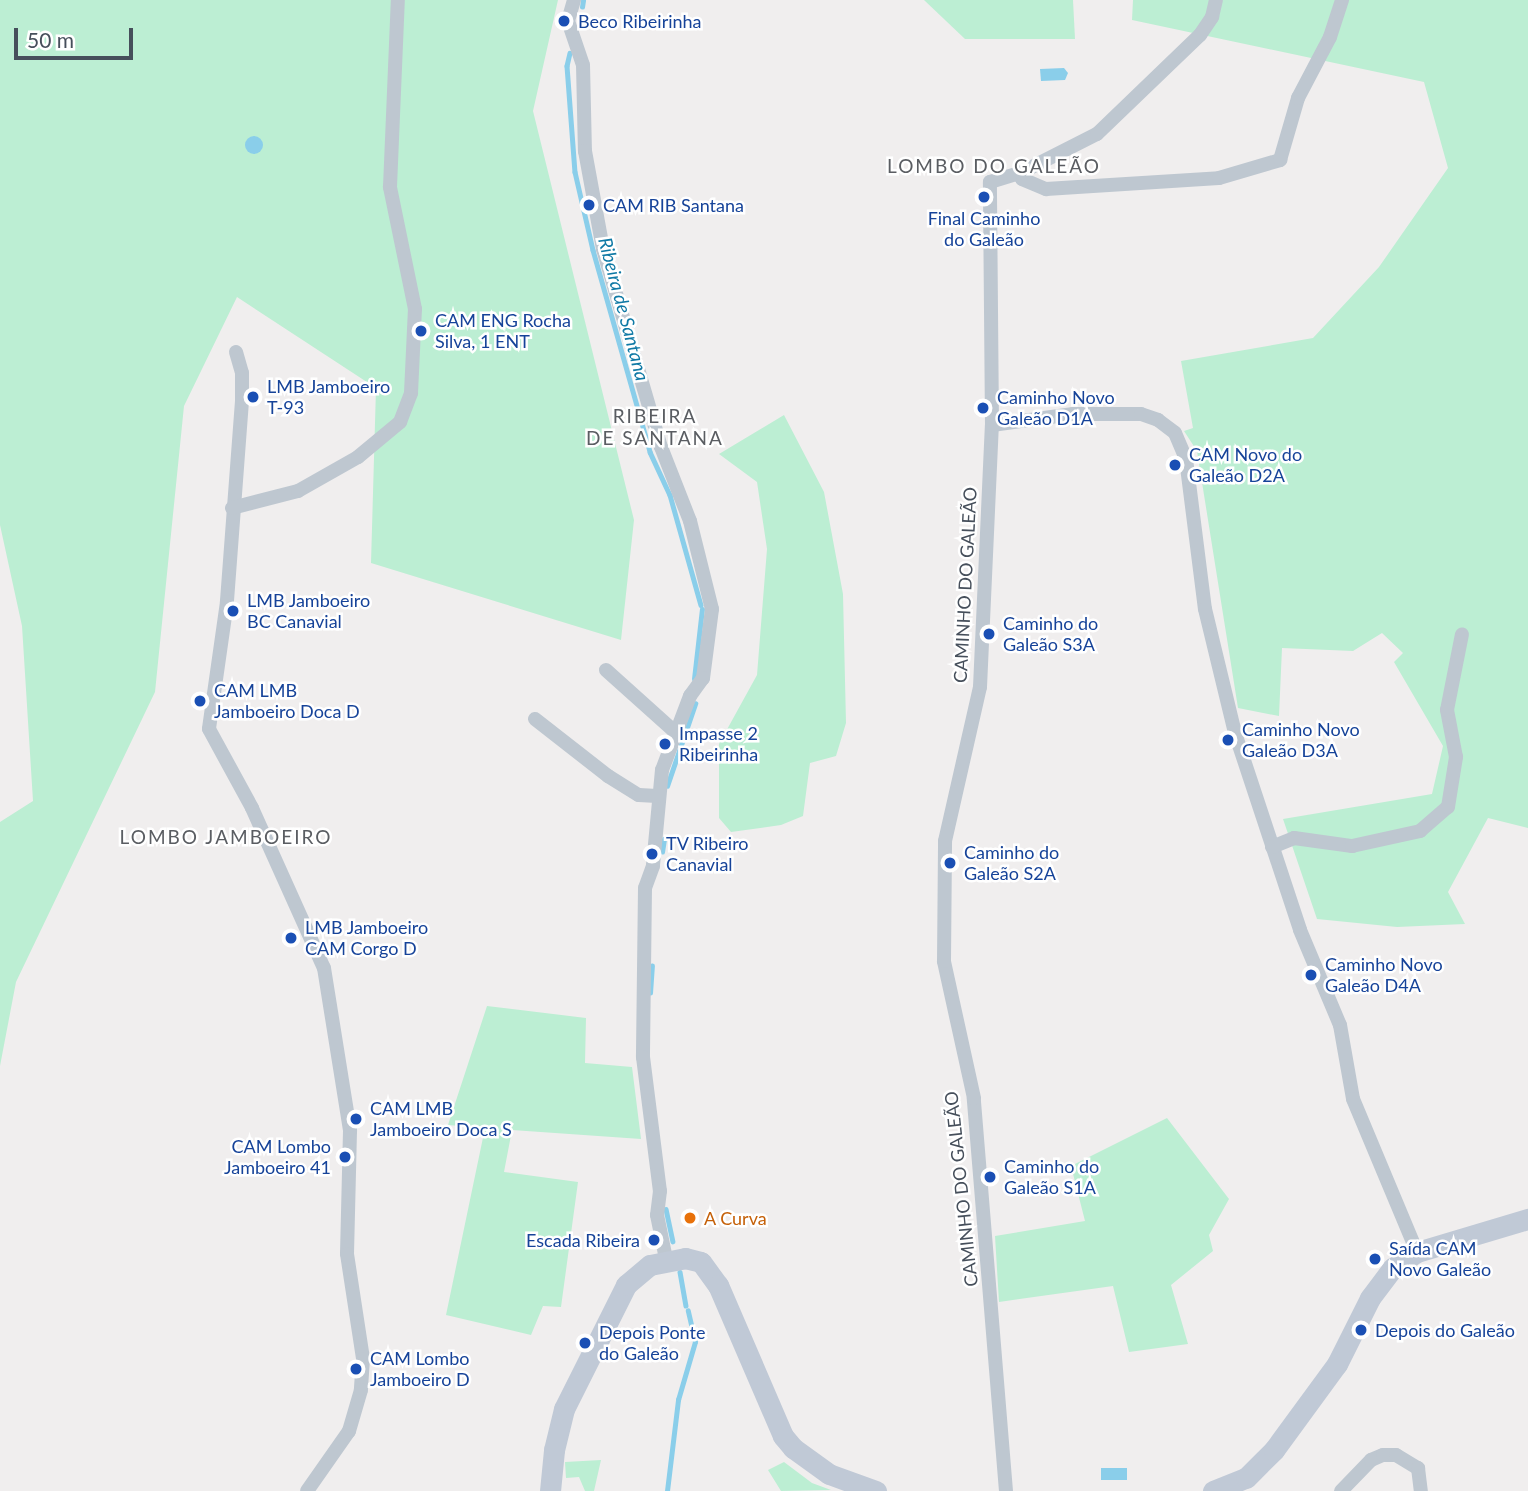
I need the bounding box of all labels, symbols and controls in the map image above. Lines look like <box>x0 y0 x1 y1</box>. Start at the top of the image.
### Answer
place label: Beco Ribeirinha <box>578 10 702 32</box>
marker: Beco Ribeirinha <box>556 13 572 29</box>
scale bar <box>18 14 136 58</box>
text: 50 m <box>27 27 74 52</box>
district label: LOMBO DO GALEÃO <box>889 155 1099 177</box>
marker: Final Caminho do Galeão <box>976 189 992 205</box>
place label: CAM RIB Santana <box>603 194 744 216</box>
marker: CAM RIB Santana <box>581 197 597 213</box>
place label: Final Caminho do Galeão <box>928 208 1040 250</box>
water label: Ribeira de Santana <box>594 235 654 383</box>
place label: CAM ENG Rocha Silva, 1 ENT <box>435 310 571 352</box>
marker: CAM ENG Rocha Silva, 1 ENT <box>413 323 429 339</box>
place label: LMB Jamboeiro T-93 <box>267 376 391 418</box>
place label: Caminho Novo Galeão D1A <box>997 387 1115 430</box>
marker: LMB Jamboeiro T-93 <box>245 389 261 405</box>
marker: Caminho Novo Galeão D1A <box>975 400 991 416</box>
district label: RIBEIRA DE SANTANA <box>587 405 723 449</box>
place label: CAM Novo do Galeão D2A <box>1189 444 1302 486</box>
marker: CAM Novo do Galeão D2A <box>1167 457 1183 473</box>
street label: CAMINHO DO GALEÃO <box>949 486 981 684</box>
place label: LMB Jamboeiro BC Canavial <box>247 590 371 632</box>
marker: LMB Jamboeiro BC Canavial <box>225 603 241 619</box>
place label: Caminho do Galeão S3A <box>1003 613 1098 656</box>
marker: Caminho do Galeão S3A <box>981 626 997 642</box>
place label: CAM LMB Jamboeiro Doca D <box>214 680 360 722</box>
marker: CAM LMB Jamboeiro Doca D <box>192 693 208 709</box>
place label: Caminho Novo Galeão D3A <box>1242 719 1360 762</box>
place label: Impasse 2 Ribeirinha <box>679 723 758 766</box>
marker: Caminho Novo Galeão D3A <box>1220 732 1236 748</box>
marker: Impasse 2 Ribeirinha <box>657 736 673 752</box>
district label: LOMBO JAMBOEIRO <box>121 826 331 848</box>
place label: TV Ribeiro Canavial <box>666 833 749 876</box>
place label: Caminho do Galeão S2A <box>964 842 1059 884</box>
marker: TV Ribeiro Canavial <box>644 846 660 862</box>
marker: Caminho do Galeão S2A <box>942 855 958 871</box>
place label: LMB Jamboeiro CAM Corgo D <box>305 917 429 960</box>
marker: LMB Jamboeiro CAM Corgo D <box>283 930 299 946</box>
place label: Caminho Novo Galeão D4A <box>1325 954 1443 996</box>
marker: Caminho Novo Galeão D4A <box>1303 967 1319 983</box>
street label: CAMINHO DO GALEÃO <box>940 1090 982 1288</box>
place label: CAM LMB Jamboeiro Doca S <box>370 1098 512 1140</box>
marker: CAM LMB Jamboeiro Doca S <box>348 1111 364 1127</box>
place label: CAM Lombo Jamboeiro 41 <box>224 1136 331 1178</box>
marker: CAM Lombo Jamboeiro 41 <box>337 1149 353 1165</box>
place label: Caminho do Galeão S1A <box>1004 1156 1099 1198</box>
marker: Caminho do Galeão S1A <box>982 1169 998 1185</box>
place label: A Curva <box>704 1207 767 1229</box>
marker: A Curva <box>682 1210 698 1226</box>
place label: Escada Ribeira <box>526 1229 640 1251</box>
marker: Escada Ribeira <box>646 1232 662 1248</box>
place label: Saída CAM Novo Galeão <box>1389 1238 1491 1280</box>
marker: Saída CAM Novo Galeão <box>1367 1251 1383 1267</box>
place label: Depois do Galeão <box>1375 1319 1515 1341</box>
place label: Depois Ponte do Galeão <box>599 1322 705 1364</box>
marker: Depois do Galeão <box>1353 1322 1369 1338</box>
marker: Depois Ponte do Galeão <box>577 1335 593 1351</box>
place label: CAM Lombo Jamboeiro D <box>370 1348 470 1390</box>
marker: CAM Lombo Jamboeiro D <box>348 1361 364 1377</box>

